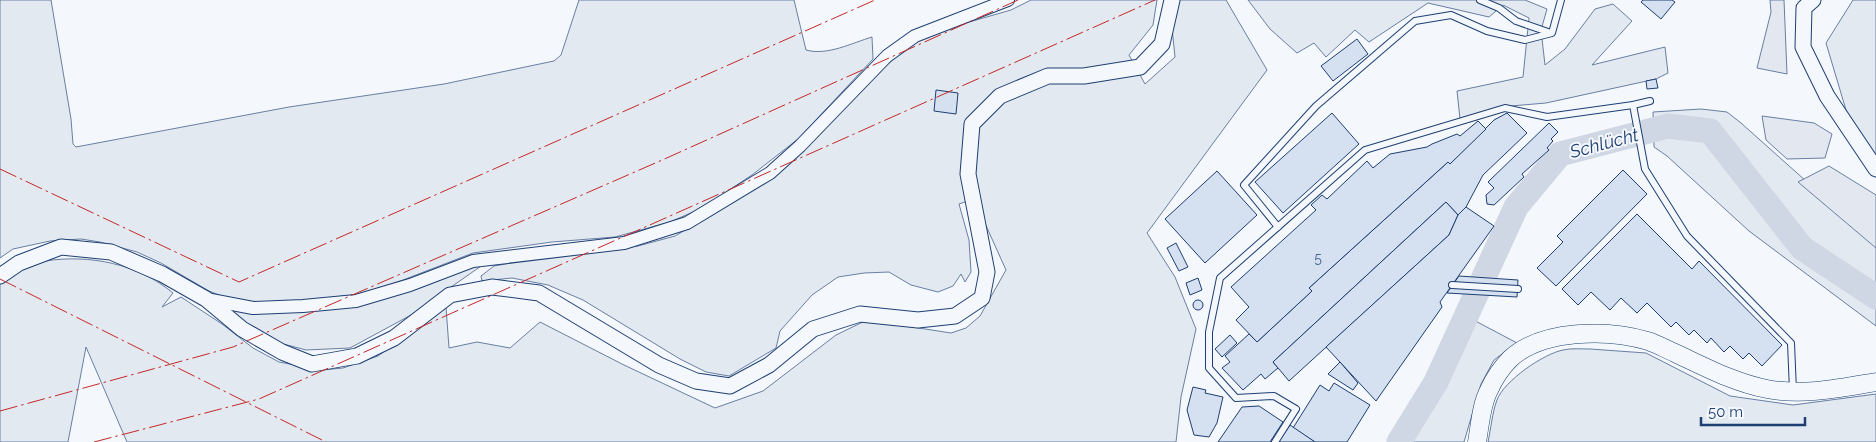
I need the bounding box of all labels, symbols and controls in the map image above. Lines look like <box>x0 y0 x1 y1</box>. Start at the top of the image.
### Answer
water label: Schlücht <box>1566 124 1641 162</box>
house number: 5 <box>1314 250 1322 266</box>
scale bar <box>1701 394 1805 426</box>
text: 50 m <box>1708 403 1743 421</box>

